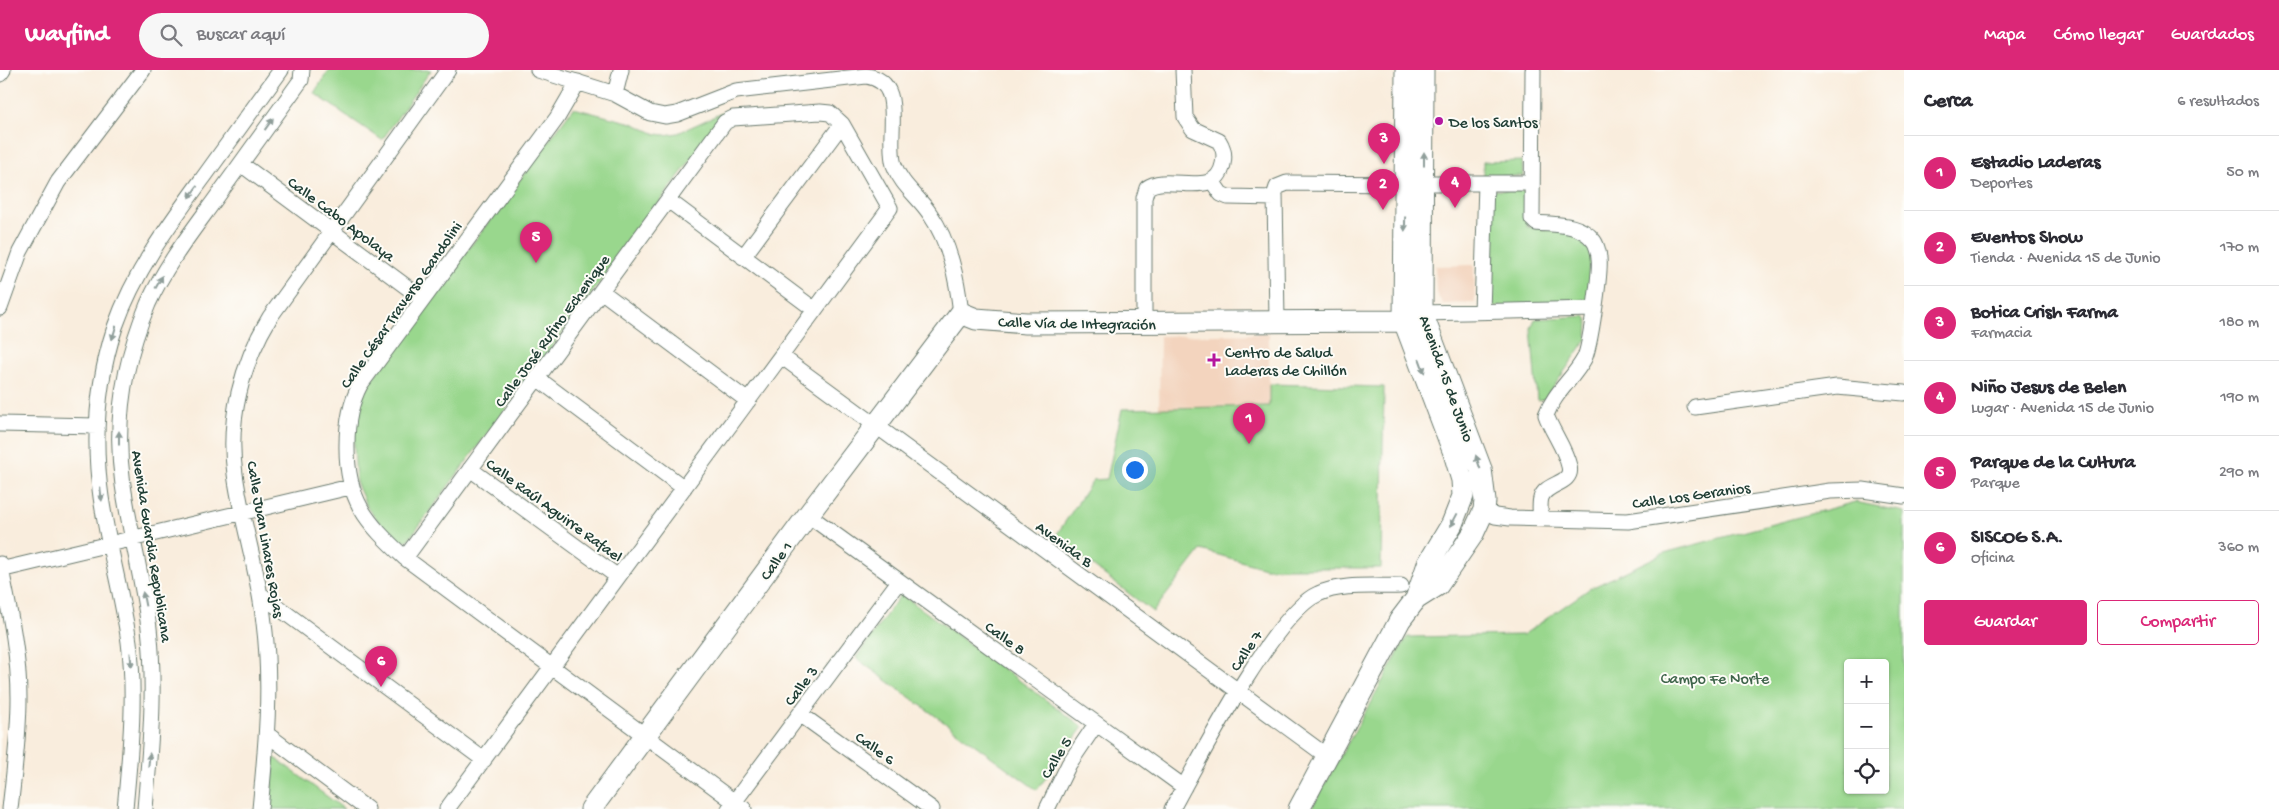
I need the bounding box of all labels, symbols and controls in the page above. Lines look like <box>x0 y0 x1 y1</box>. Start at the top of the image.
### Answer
search box <box>139 13 489 58</box>
text: Wayfind <box>25 21 109 50</box>
icon: search <box>157 21 185 49</box>
text: Buscar aquí <box>197 24 285 47</box>
text: Mapa <box>1984 25 2025 46</box>
text: Cómo llegar <box>2053 25 2143 46</box>
text: Guardados <box>2171 25 2254 46</box>
text: Cerca <box>1924 90 1972 115</box>
text: 6 resultados <box>2177 93 2259 112</box>
marker: De los Santos <box>1433 115 1445 127</box>
place label: De los Santos <box>1448 115 1539 134</box>
one-way arrow <box>264 118 274 131</box>
pin: 3 <box>1368 123 1400 164</box>
one-way arrow <box>1419 151 1427 167</box>
text: Estadio Laderas <box>1971 152 2100 175</box>
text: 1 <box>1937 164 1943 183</box>
text: 50 m <box>2226 164 2259 183</box>
pin: 4 <box>1439 167 1471 208</box>
pin: 2 <box>1367 169 1399 210</box>
street label: Calle Cabo Apolaya <box>282 174 398 268</box>
text: Deportes <box>1971 175 2032 194</box>
one-way arrow <box>188 185 198 199</box>
one-way arrow <box>1401 216 1409 232</box>
street label: Calle César Traverso Gandolini <box>338 219 468 393</box>
pin: 5 <box>520 222 552 263</box>
text: Eventos Show <box>1971 227 2083 250</box>
text: 2 <box>1936 239 1944 258</box>
text: 170 m <box>2220 239 2259 258</box>
text: Tienda · Avenida 15 de Junio <box>1971 250 2161 269</box>
street label: Calle José Rufino Echenique <box>492 251 616 412</box>
one-way arrow <box>155 275 163 289</box>
text: Botica Crish Farma <box>1971 302 2118 325</box>
street label: Avenida 15 de Junio <box>1413 313 1476 445</box>
text: 3 <box>1936 314 1944 333</box>
text: 180 m <box>2220 314 2259 333</box>
street label: Calle Vía de Integración <box>998 315 1156 336</box>
text: Farmacia <box>1971 325 2032 344</box>
one-way arrow <box>109 326 117 341</box>
place label: Centro de Salud Laderas de Chillón <box>1225 345 1347 382</box>
marker: Centro de Salud Laderas de Chillón <box>1207 353 1221 367</box>
one-way arrow <box>1418 359 1426 374</box>
text: Niño Jesus de Belen <box>1971 377 2126 400</box>
text: 4 <box>1936 389 1944 408</box>
text: 190 m <box>2220 389 2259 408</box>
text: Lugar · Avenida 15 de Junio <box>1971 400 2154 419</box>
pin: 1 <box>1233 403 1265 444</box>
one-way arrow <box>115 430 123 446</box>
street label: Avenida Guardia Republicana <box>125 449 174 645</box>
text: Parque de la Cultura <box>1971 452 2135 475</box>
one-way arrow <box>1474 454 1482 469</box>
street label: Calle Raúl Aguirre Rafael <box>481 456 625 568</box>
your location <box>1122 457 1148 483</box>
street label: Calle Juan Linares Rojas <box>240 460 287 620</box>
text: 5 <box>1936 464 1944 483</box>
text: 290 m <box>2219 464 2259 483</box>
text: Parque <box>1971 475 2020 494</box>
street label: Calle Los Geranios <box>1631 480 1753 515</box>
one-way arrow <box>97 486 105 502</box>
one-way arrow <box>1450 512 1458 527</box>
street label: Avenida B <box>1031 519 1096 573</box>
text: SISCOG S.A. <box>1971 527 2063 550</box>
street label: Calle 1 <box>757 539 798 585</box>
text: 6 <box>1936 539 1944 558</box>
text: 360 m <box>2218 539 2259 558</box>
text: Oficina <box>1971 550 2014 569</box>
one-way arrow <box>140 590 148 606</box>
button: Guardar <box>1924 600 2087 645</box>
button: Compartir <box>2097 600 2259 645</box>
street label: Calle 8 <box>980 619 1028 661</box>
street label: Calle 7 <box>1227 627 1269 676</box>
pin: 6 <box>365 646 397 687</box>
one-way arrow <box>127 653 135 669</box>
map controls <box>1844 659 1889 794</box>
button: + <box>1844 659 1889 704</box>
street label: Calle 3 <box>782 663 824 711</box>
park label: Campo Fe Norte <box>1661 671 1770 690</box>
button: − <box>1844 704 1889 749</box>
street label: Calle 6 <box>850 729 898 771</box>
street label: Calle 5 <box>1038 735 1078 783</box>
button: locate <box>1844 749 1889 794</box>
one-way arrow <box>145 752 153 768</box>

